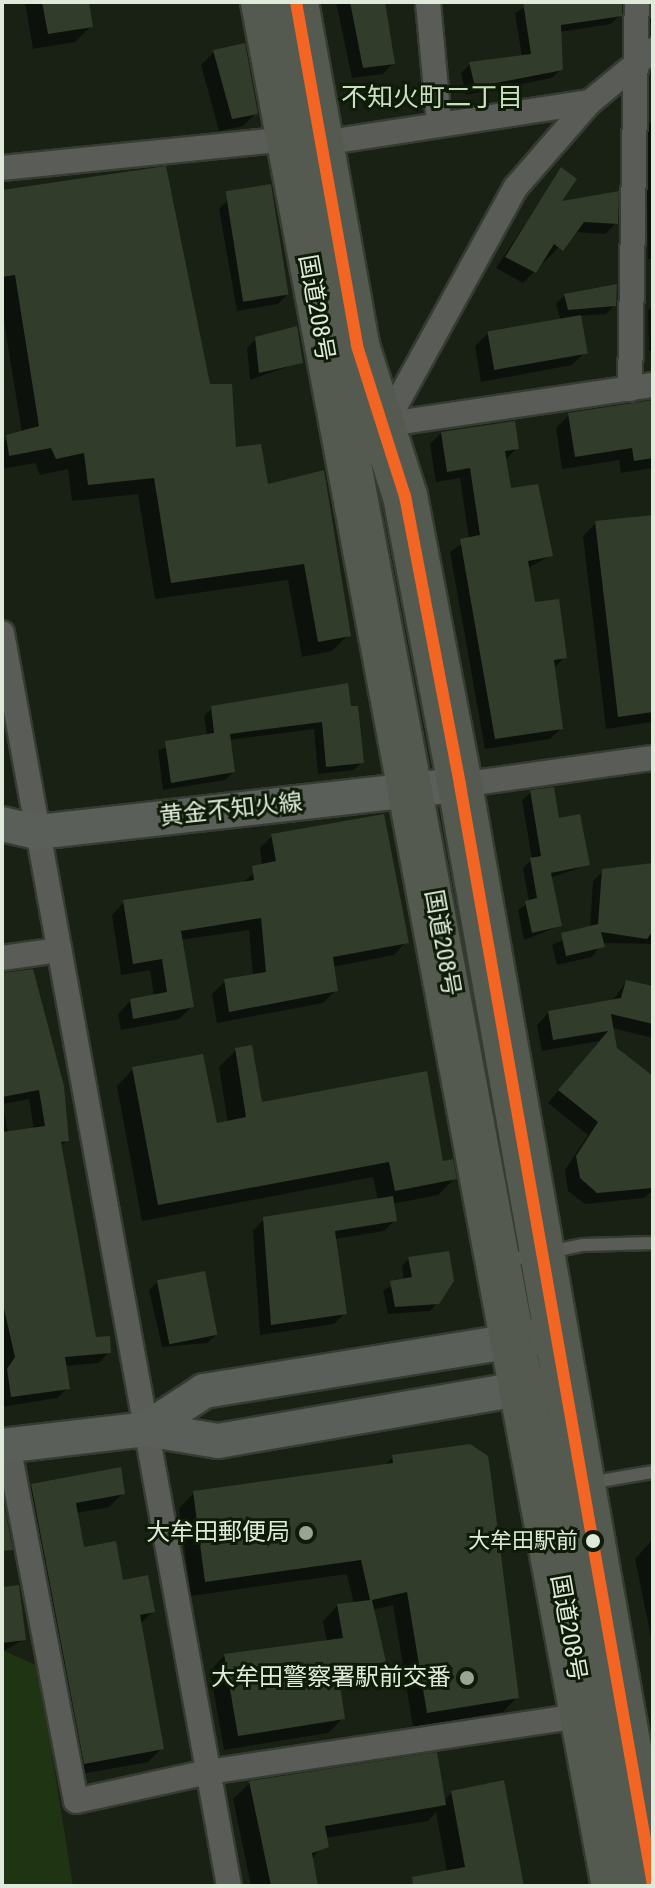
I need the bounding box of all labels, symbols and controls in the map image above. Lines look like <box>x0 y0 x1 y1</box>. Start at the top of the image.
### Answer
district label: 不知火町二丁目 <box>341 82 523 114</box>
street label: 国道208号 <box>292 253 340 363</box>
street label: 黄金不知火線 <box>158 788 304 832</box>
street label: 国道208号 <box>418 888 466 998</box>
place label: 大牟田郵便局 <box>146 1519 290 1547</box>
marker: 大牟田郵便局 <box>297 1524 315 1542</box>
place label: 大牟田駅前 <box>468 1528 578 1554</box>
marker: 大牟田駅前 <box>585 1533 601 1549</box>
street label: 国道208号 <box>544 1573 592 1683</box>
place label: 大牟田警察署駅前交番 <box>211 1664 451 1692</box>
marker: 大牟田警察署駅前交番 <box>458 1669 476 1687</box>

